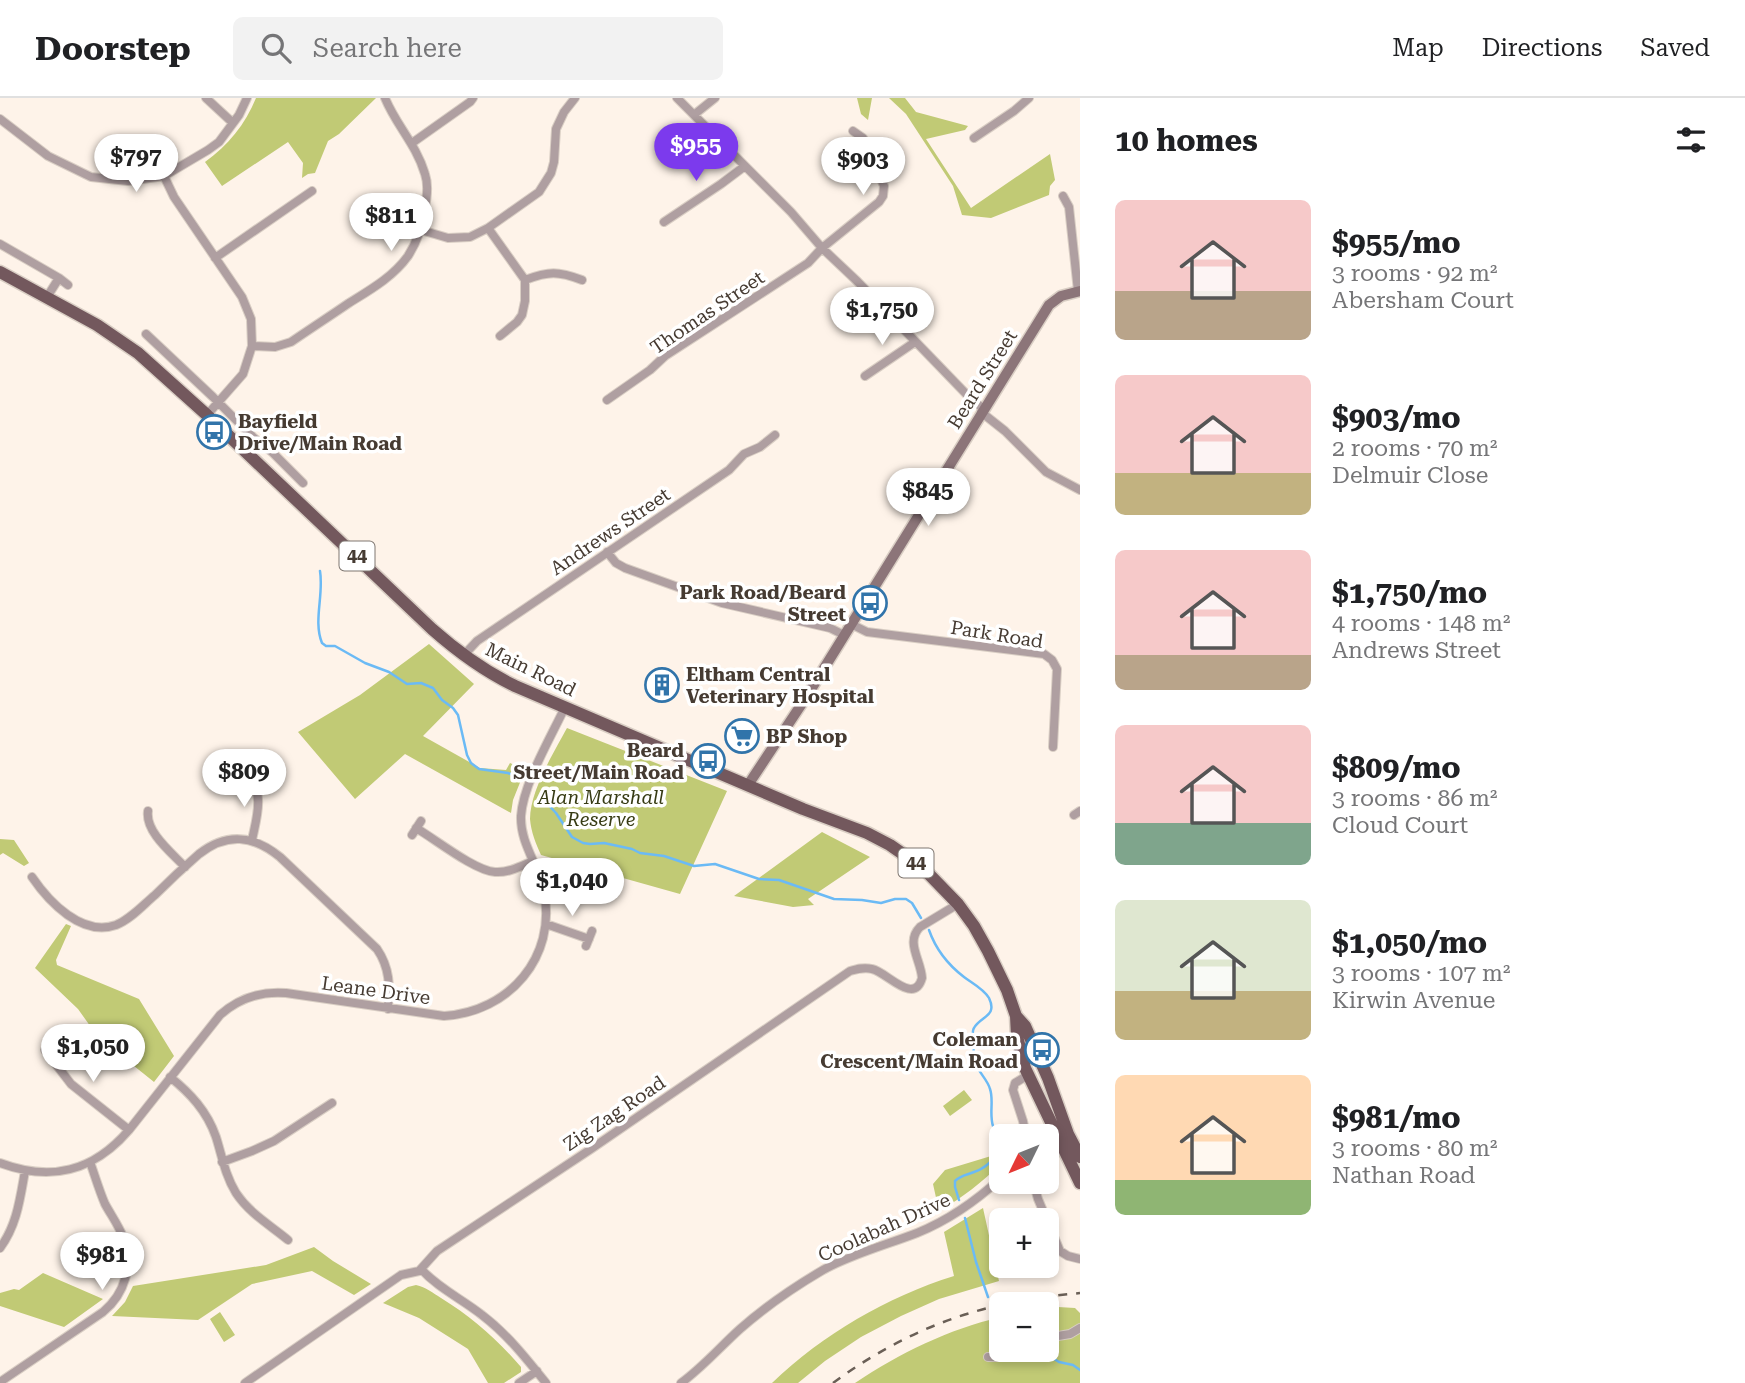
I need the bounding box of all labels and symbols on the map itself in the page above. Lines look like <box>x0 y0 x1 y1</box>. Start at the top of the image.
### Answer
pin: $955 <box>655 123 737 183</box>
pin: $797 <box>95 134 177 194</box>
pin: $903 <box>822 138 904 197</box>
pin: $811 <box>350 194 432 253</box>
street label: Thomas Street <box>646 266 769 359</box>
pin: $1,750 <box>825 288 939 347</box>
street label: Beard Street <box>943 325 1022 433</box>
place label: Bayfield Drive/Main Road <box>238 410 402 455</box>
bus stop icon: Bayfield Drive/Main Road <box>195 413 233 451</box>
pin: $845 <box>887 468 969 528</box>
street label: Andrews Street <box>546 483 675 580</box>
road number: 44 <box>340 542 374 570</box>
place label: Park Road/Beard Street <box>680 581 846 626</box>
bus stop icon: Park Road/Beard Street <box>851 584 889 622</box>
street label: Park Road <box>949 616 1045 653</box>
street label: Main Road <box>482 638 580 701</box>
place label: Eltham Central Veterinary Hospital <box>686 663 874 708</box>
building icon: Eltham Central Veterinary Hospital <box>643 666 681 704</box>
supermarket icon: BP Shop <box>723 717 761 755</box>
place label: BP Shop <box>766 725 847 748</box>
place label: Beard Street/Main Road <box>513 739 684 784</box>
bus stop icon: Beard Street/Main Road <box>689 742 727 780</box>
pin: $809 <box>203 750 285 809</box>
park label: Alan Marshall Reserve <box>537 786 664 831</box>
road number: 44 <box>898 848 934 878</box>
pin: $1,040 <box>515 858 629 918</box>
street label: Leane Drive <box>320 971 432 1010</box>
pin: $1,050 <box>36 1024 150 1084</box>
place label: Coleman Crescent/Main Road <box>820 1028 1018 1073</box>
bus stop icon: Coleman Crescent/Main Road <box>1023 1031 1061 1069</box>
street label: Zig Zag Road <box>559 1071 670 1156</box>
north arrow <box>989 1124 1059 1194</box>
street label: Coolabah Drive <box>815 1188 954 1267</box>
pin: $981 <box>61 1232 143 1292</box>

